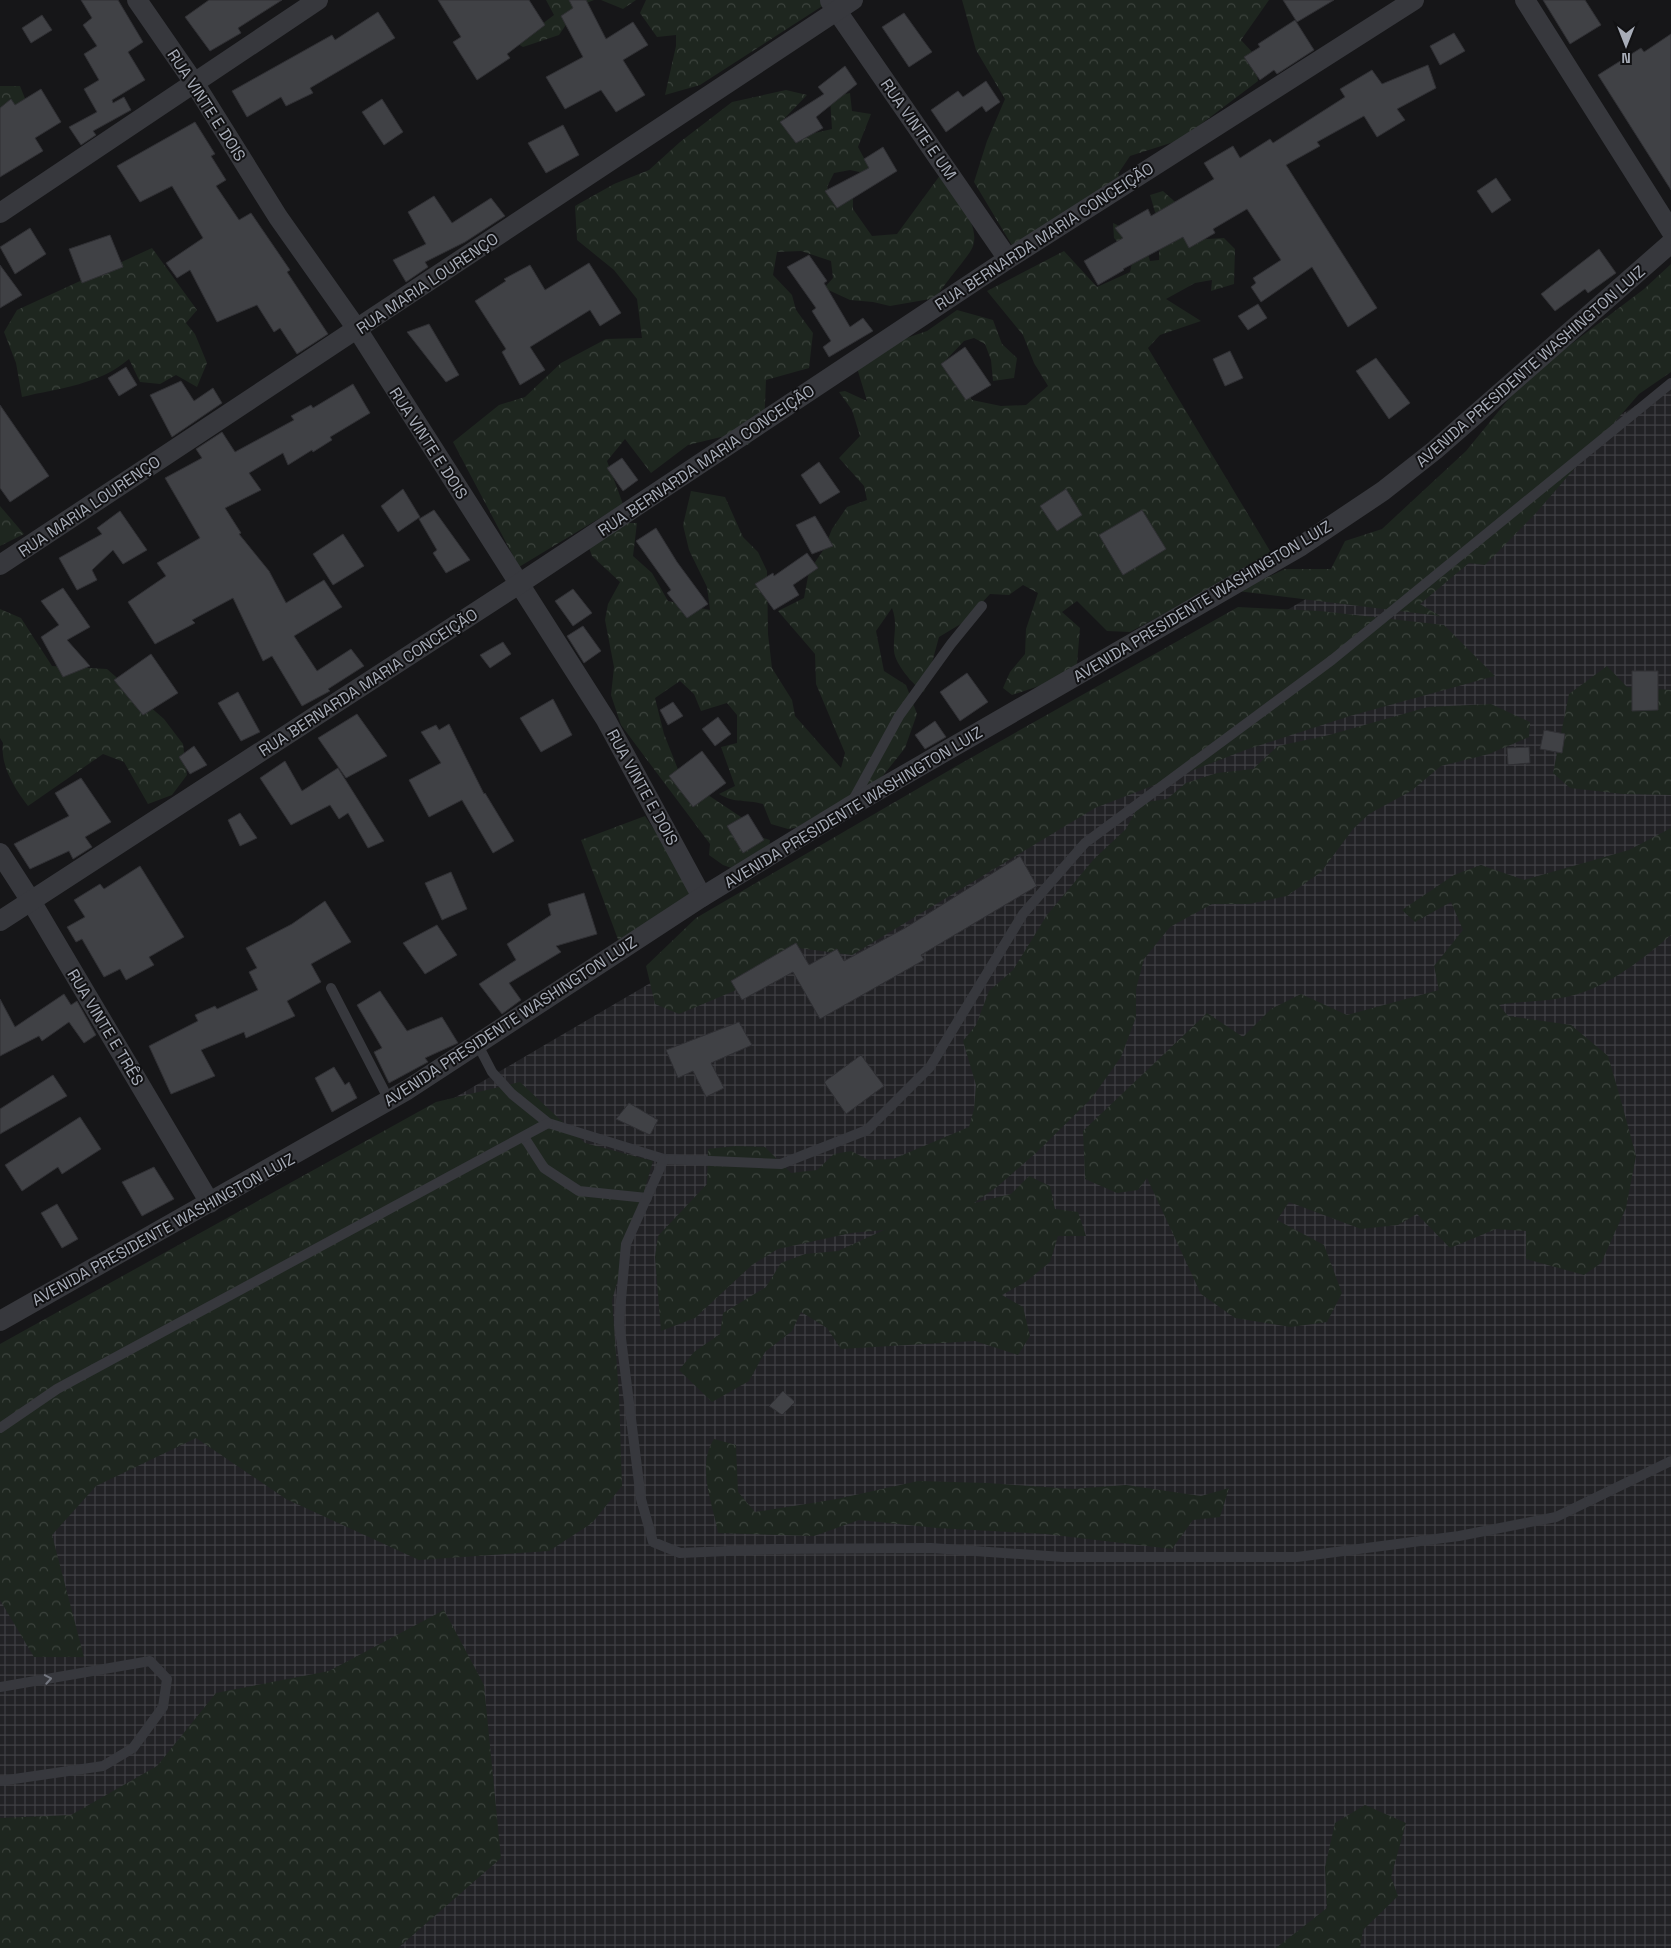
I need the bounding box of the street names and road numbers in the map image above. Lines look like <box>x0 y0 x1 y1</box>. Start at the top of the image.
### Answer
street label: RUA VINTE E DOIS <box>163 45 251 165</box>
street label: RUA VINTE E UM <box>876 75 961 184</box>
street label: RUA BERNARDA MARIA CONCEIÇÃO <box>931 158 1158 315</box>
street label: RUA MARIA LOURENÇO <box>352 228 502 339</box>
street label: AVENIDA PRESIDENTE WASHINGTON LUIZ <box>1411 261 1649 472</box>
street label: RUA BERNARDA MARIA CONCEIÇÃO <box>594 380 819 541</box>
street label: RUA VINTE E DOIS <box>385 383 473 503</box>
street label: RUA MARIA LOURENÇO <box>14 451 164 562</box>
street label: AVENIDA PRESIDENTE WASHINGTON LUIZ <box>1069 516 1335 687</box>
street label: RUA BERNARDA MARIA CONCEIÇÃO <box>255 604 482 761</box>
street label: AVENIDA PRESIDENTE WASHINGTON LUIZ <box>720 722 986 893</box>
street label: RUA VINTE E DOIS <box>602 726 683 849</box>
street label: AVENIDA PRESIDENTE WASHINGTON LUIZ <box>380 932 641 1111</box>
street label: RUA VINTE E TRÊS <box>63 965 149 1090</box>
street label: AVENIDA PRESIDENTE WASHINGTON LUIZ <box>28 1148 298 1311</box>

